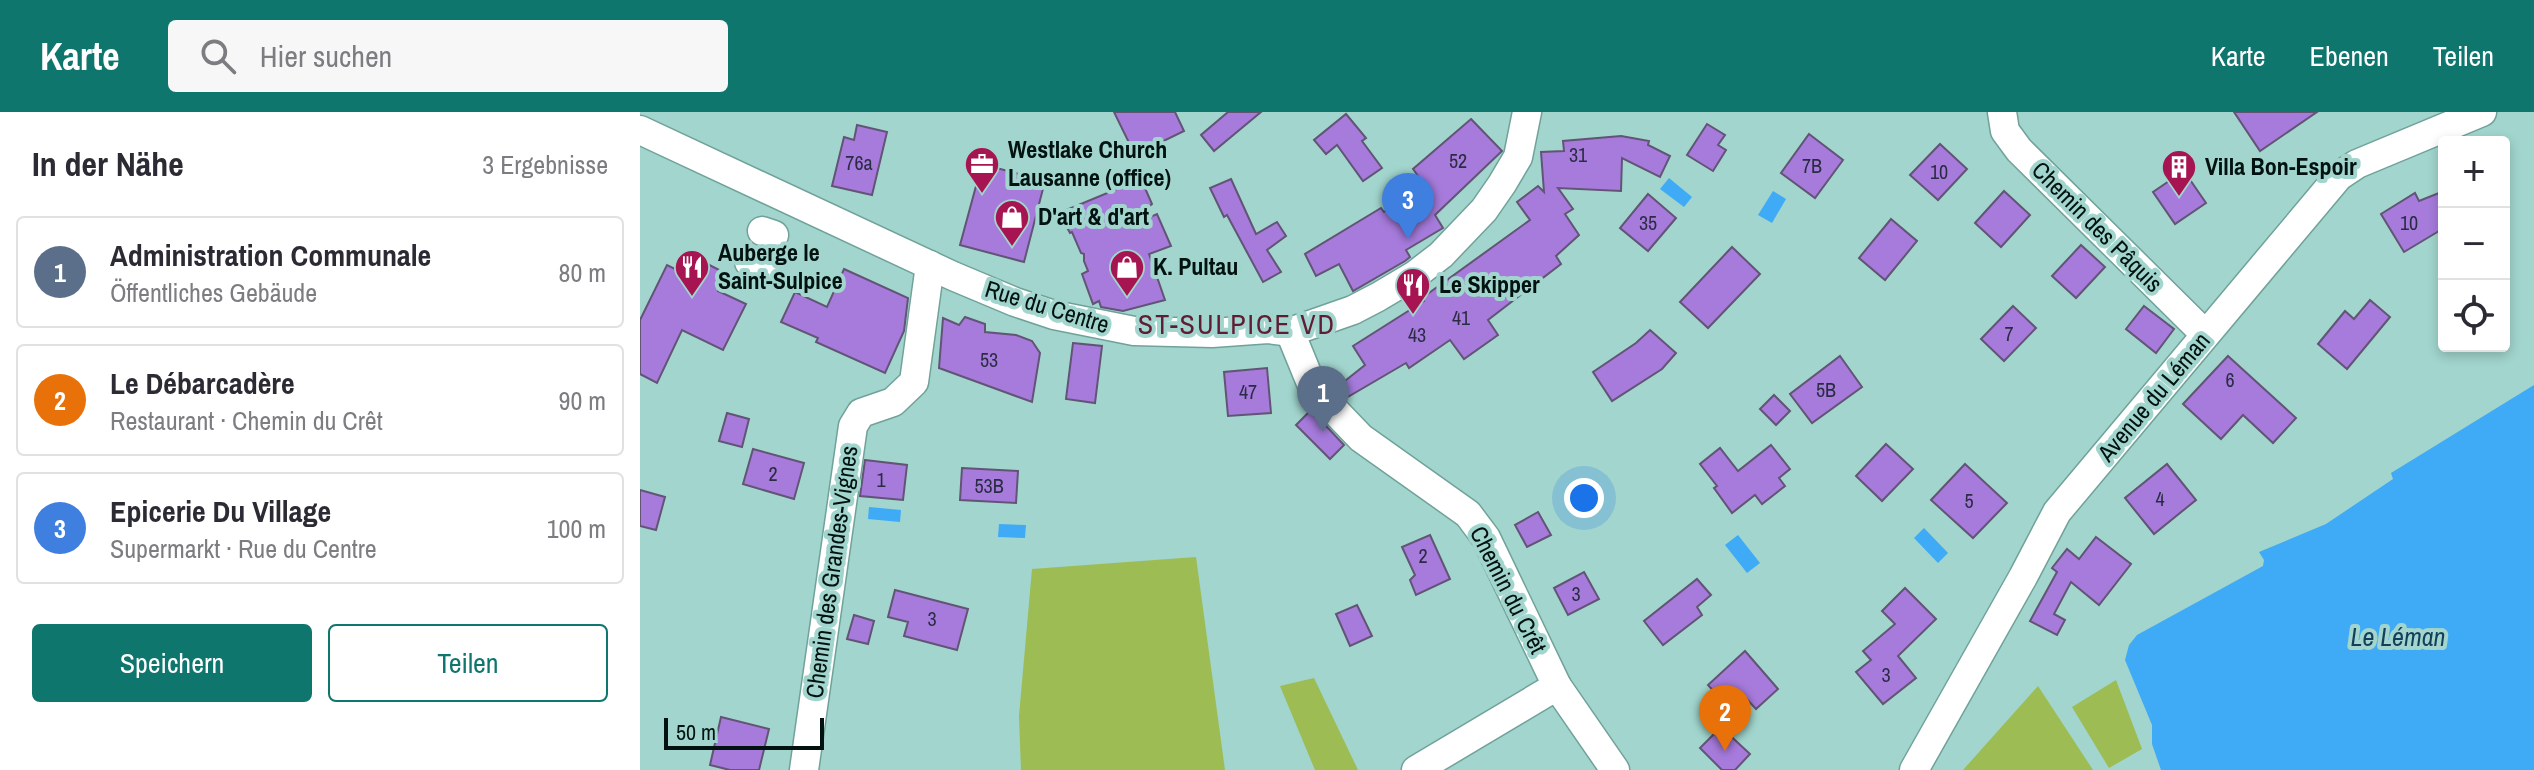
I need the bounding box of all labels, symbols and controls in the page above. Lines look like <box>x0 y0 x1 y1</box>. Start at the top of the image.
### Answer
search box <box>168 20 728 92</box>
text: Karte <box>40 31 120 82</box>
icon: search <box>196 34 240 78</box>
text: Hier suchen <box>260 36 392 76</box>
text: Karte <box>2211 37 2266 75</box>
text: Ebenen <box>2310 37 2389 75</box>
text: Teilen <box>2433 37 2494 75</box>
place label: Westlake Church Lausanne (office) <box>1008 133 1171 193</box>
map controls <box>2438 136 2510 352</box>
button: + <box>2438 136 2510 208</box>
text: In der Nähe <box>32 141 184 187</box>
house number: 31 <box>1569 141 1587 168</box>
office icon: Westlake Church Lausanne (office) <box>963 145 1001 195</box>
text: 3 Ergebnisse <box>482 147 608 182</box>
house number: 52 <box>1449 147 1467 174</box>
building icon: Villa Bon-Espoir <box>2160 148 2198 198</box>
house number: 76a <box>845 149 873 176</box>
place label: Villa Bon-Espoir <box>2205 150 2357 182</box>
house number: 7B <box>1802 152 1822 179</box>
street label: Chemin des Pâquis <box>2025 154 2170 299</box>
house number: 10 <box>1930 158 1948 185</box>
pin: 3 <box>1382 173 1434 239</box>
shop icon: D'art & d'art <box>993 198 1031 248</box>
place label: D'art & d'art <box>1038 200 1149 232</box>
button: − <box>2438 208 2510 280</box>
house number: 35 <box>1639 209 1657 236</box>
house number: 10 <box>2400 209 2418 236</box>
text: Administration Communale <box>110 235 431 275</box>
place label: Auberge le Saint-Sulpice <box>718 236 843 296</box>
restaurant icon: Auberge le Saint-Sulpice <box>673 248 711 298</box>
shop icon: K. Pultau <box>1108 248 1146 298</box>
place label: K. Pultau <box>1153 250 1238 282</box>
text: 1 <box>54 255 66 290</box>
text: 80 m <box>559 255 606 290</box>
restaurant icon: Le Skipper <box>1394 266 1432 316</box>
place label: Le Skipper <box>1439 268 1540 300</box>
street label: Rue du Centre <box>981 272 1113 340</box>
text: Öffentliches Gebäude <box>110 275 317 310</box>
button: locate <box>2438 280 2510 352</box>
house number: 41 <box>1452 304 1470 331</box>
district label: ST-SULPICE VD <box>1138 305 1336 343</box>
house number: 7 <box>2004 320 2014 347</box>
house number: 43 <box>1408 321 1426 348</box>
street label: Avenue du Léman <box>2089 325 2217 468</box>
house number: 53 <box>980 346 998 373</box>
text: Le Débarcadère <box>110 363 295 403</box>
pin: 1 <box>1297 366 1349 432</box>
house number: 6 <box>2225 366 2235 393</box>
house number: 5B <box>1816 376 1836 403</box>
house number: 47 <box>1239 378 1257 405</box>
text: 2 <box>54 383 66 418</box>
text: 90 m <box>559 383 606 418</box>
text: Restaurant · Chemin du Crêt <box>110 403 383 438</box>
street label: Chemin des Grandes-Vignes <box>797 444 865 700</box>
house number: 2 <box>768 460 778 487</box>
house number: 1 <box>876 466 886 493</box>
house number: 53B <box>974 472 1004 499</box>
your location <box>1564 478 1604 518</box>
house number: 4 <box>2155 485 2165 512</box>
house number: 5 <box>1964 487 1974 514</box>
text: Epicerie Du Village <box>110 491 331 531</box>
text: 3 <box>54 511 66 546</box>
text: 100 m <box>547 511 606 546</box>
street label: Chemin du Crêt <box>1463 520 1555 659</box>
text: Supermarkt · Rue du Centre <box>110 531 377 566</box>
house number: 2 <box>1418 542 1428 569</box>
house number: 3 <box>1571 580 1581 607</box>
house number: 3 <box>927 605 937 632</box>
water label: Le Léman <box>2351 619 2445 654</box>
button: Speichern <box>32 624 312 702</box>
button: Teilen <box>328 624 608 702</box>
house number: 3 <box>1881 661 1891 688</box>
pin: 2 <box>1699 685 1751 751</box>
scale bar <box>664 714 824 750</box>
text: 50 m <box>676 717 716 747</box>

